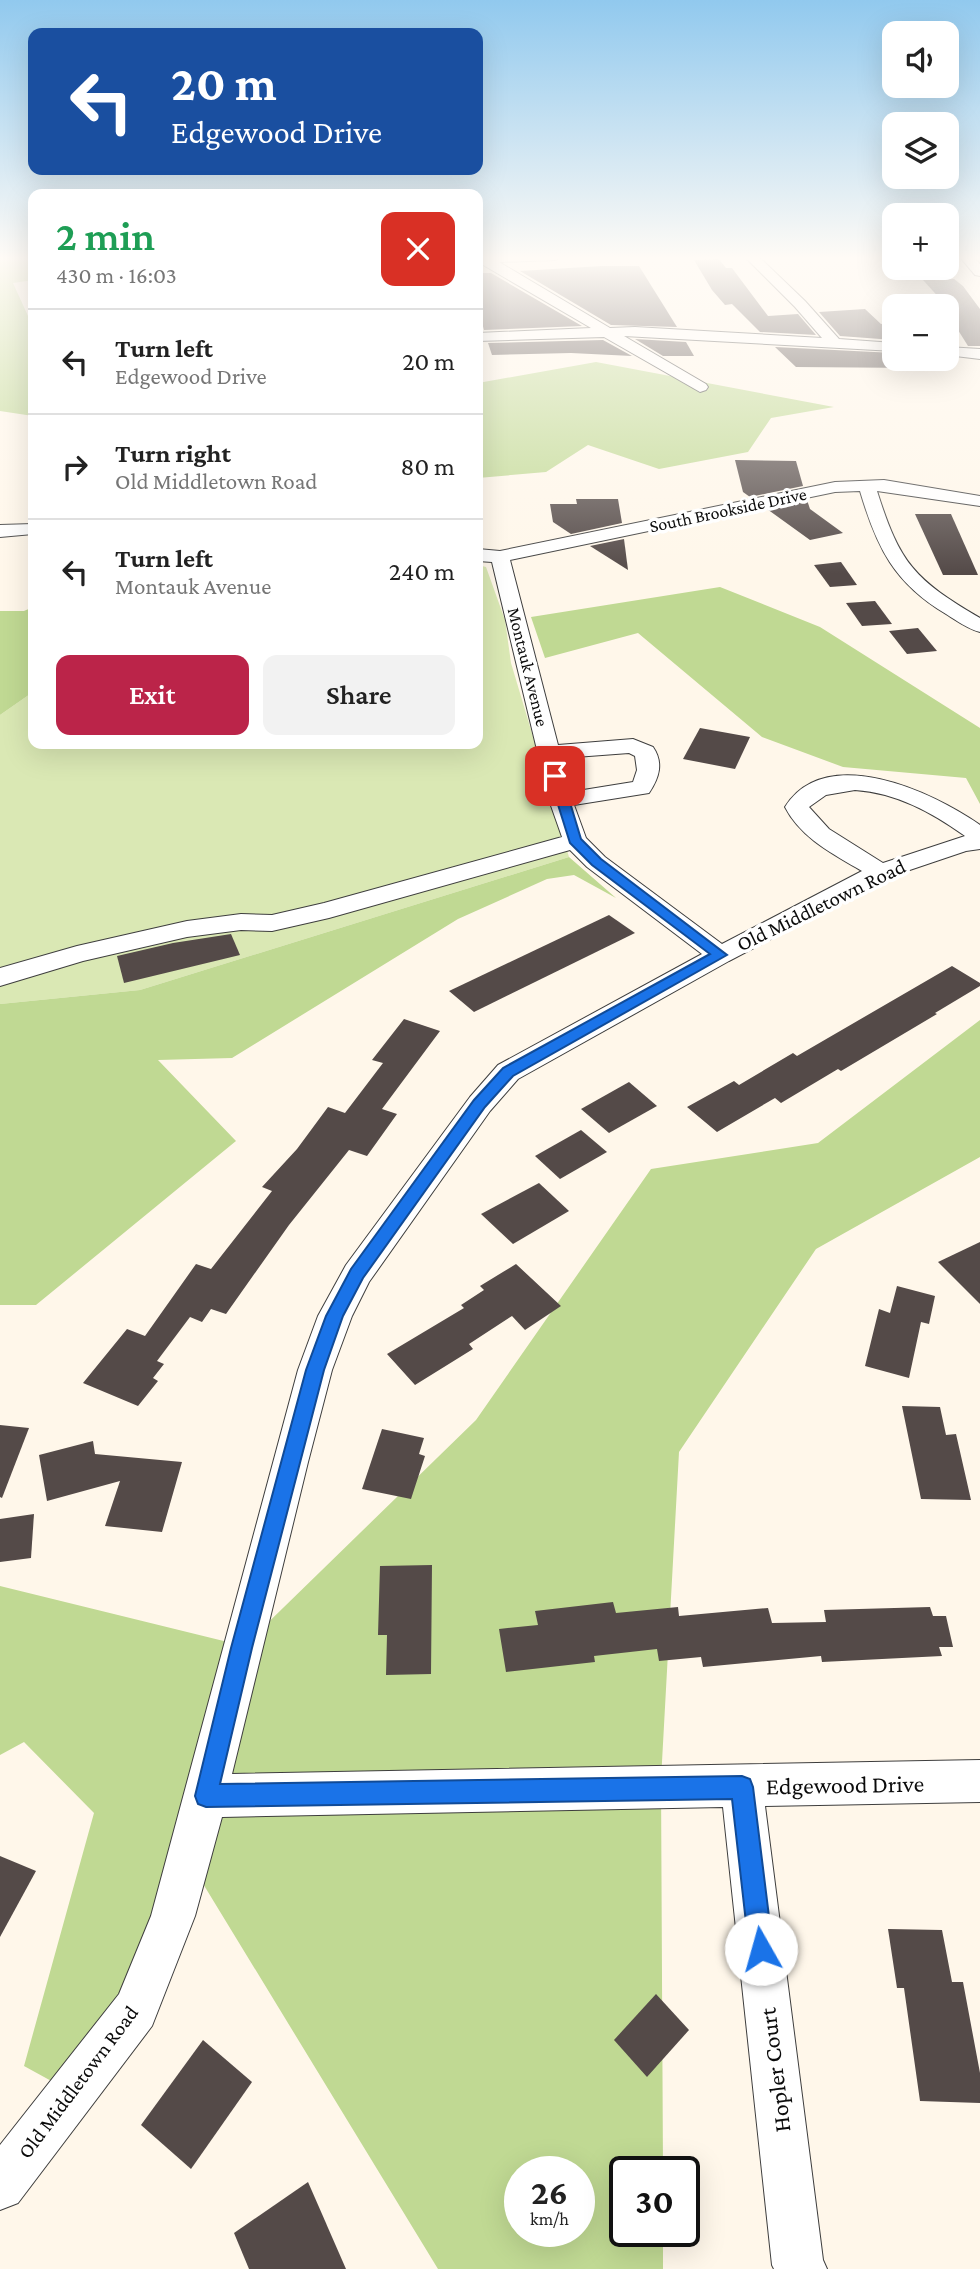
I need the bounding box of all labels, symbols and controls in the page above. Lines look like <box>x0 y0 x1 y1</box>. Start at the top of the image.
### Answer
map controls <box>882 21 959 371</box>
button: sound <box>882 21 959 98</box>
icon: left <box>56 56 147 147</box>
text: 20 m <box>171 56 277 111</box>
button: layers <box>882 112 959 189</box>
text: Edgewood Drive <box>171 114 382 150</box>
button: + <box>882 203 959 280</box>
text: 2 min <box>56 212 155 259</box>
button: close <box>381 212 455 286</box>
text: 430 m · 16:03 <box>56 262 177 288</box>
button: − <box>882 294 959 371</box>
text: Turn left <box>115 334 213 363</box>
icon: left <box>56 343 94 381</box>
text: 20 m <box>402 347 455 376</box>
text: Edgewood Drive <box>115 363 267 389</box>
text: Turn right <box>115 439 231 468</box>
icon: right <box>56 448 94 486</box>
text: 80 m <box>401 452 455 481</box>
text: Old Middletown Road <box>115 468 317 494</box>
street label: South Brookside Drive <box>648 484 808 536</box>
text: Turn left <box>115 544 213 573</box>
icon: left <box>56 553 94 591</box>
text: 240 m <box>389 557 455 586</box>
text: Montauk Avenue <box>115 573 271 599</box>
street label: Montauk Avenue <box>504 605 553 729</box>
button: Exit <box>56 655 249 735</box>
button: Share <box>263 655 455 735</box>
pin <box>525 746 585 806</box>
icon: arrive <box>536 757 574 795</box>
street label: Old Middletown Road <box>733 854 909 956</box>
street label: Edgewood Drive <box>766 1770 924 1799</box>
position arrow <box>724 1912 798 1986</box>
street label: Old Middletown Road <box>13 2001 143 2163</box>
street label: Hopler Court <box>753 2005 796 2134</box>
speed limit sign: 30 <box>609 2156 700 2247</box>
text: 26 <box>531 2173 568 2212</box>
text: km/h <box>530 2209 569 2229</box>

